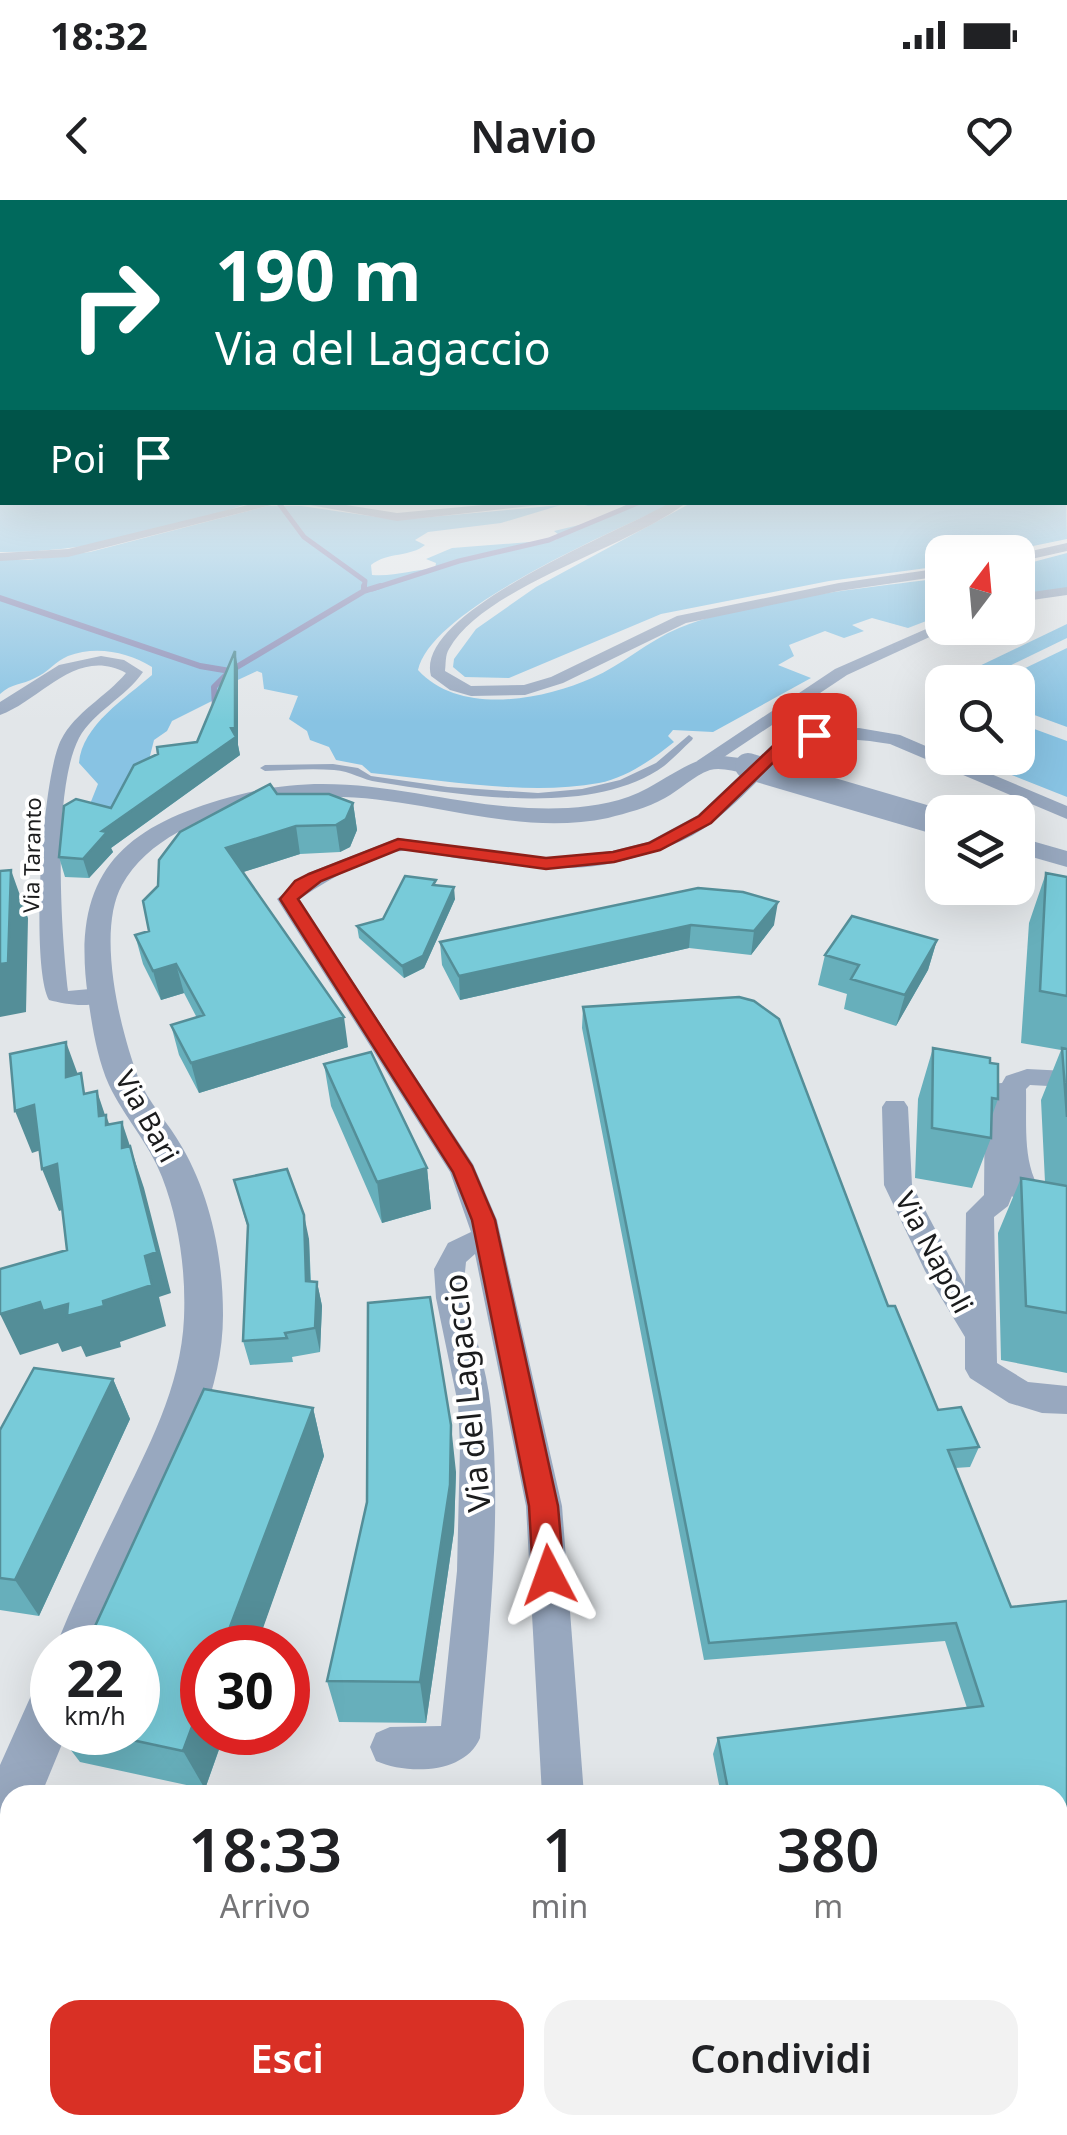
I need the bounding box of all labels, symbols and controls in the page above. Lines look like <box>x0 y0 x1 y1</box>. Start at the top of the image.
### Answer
text: 18:32 <box>50 9 148 61</box>
text: Navio <box>470 105 597 166</box>
icon: back <box>50 108 105 163</box>
icon: heart <box>962 108 1017 163</box>
text: 190 m <box>215 226 422 322</box>
icon: right <box>50 240 180 370</box>
text: Via del Lagaccio <box>215 317 551 378</box>
icon: arrive <box>126 430 181 485</box>
text: Poi <box>50 432 106 484</box>
north arrow <box>925 535 1035 645</box>
map controls <box>925 535 1035 905</box>
button: search <box>925 665 1035 775</box>
pin <box>772 693 857 778</box>
icon: arrive <box>787 708 842 763</box>
button: layers <box>925 795 1035 905</box>
street label: Via Taranto <box>15 797 47 913</box>
street label: Via Bari <box>107 1063 189 1169</box>
street label: Via Napoli <box>887 1185 983 1319</box>
street label: Via del Lagaccio <box>432 1272 500 1514</box>
position arrow <box>497 1523 601 1627</box>
speed limit sign: 30 <box>180 1625 310 1755</box>
text: 22 <box>66 1644 124 1712</box>
text: km/h <box>64 1698 126 1732</box>
text: 18:33 <box>188 1808 342 1890</box>
text: 1 <box>542 1808 577 1890</box>
text: 380 <box>777 1808 880 1890</box>
text: Arrivo <box>220 1884 311 1927</box>
text: min <box>530 1884 588 1927</box>
text: m <box>813 1884 843 1927</box>
button: Esci <box>50 2000 524 2115</box>
button: Condividi <box>544 2000 1018 2115</box>

